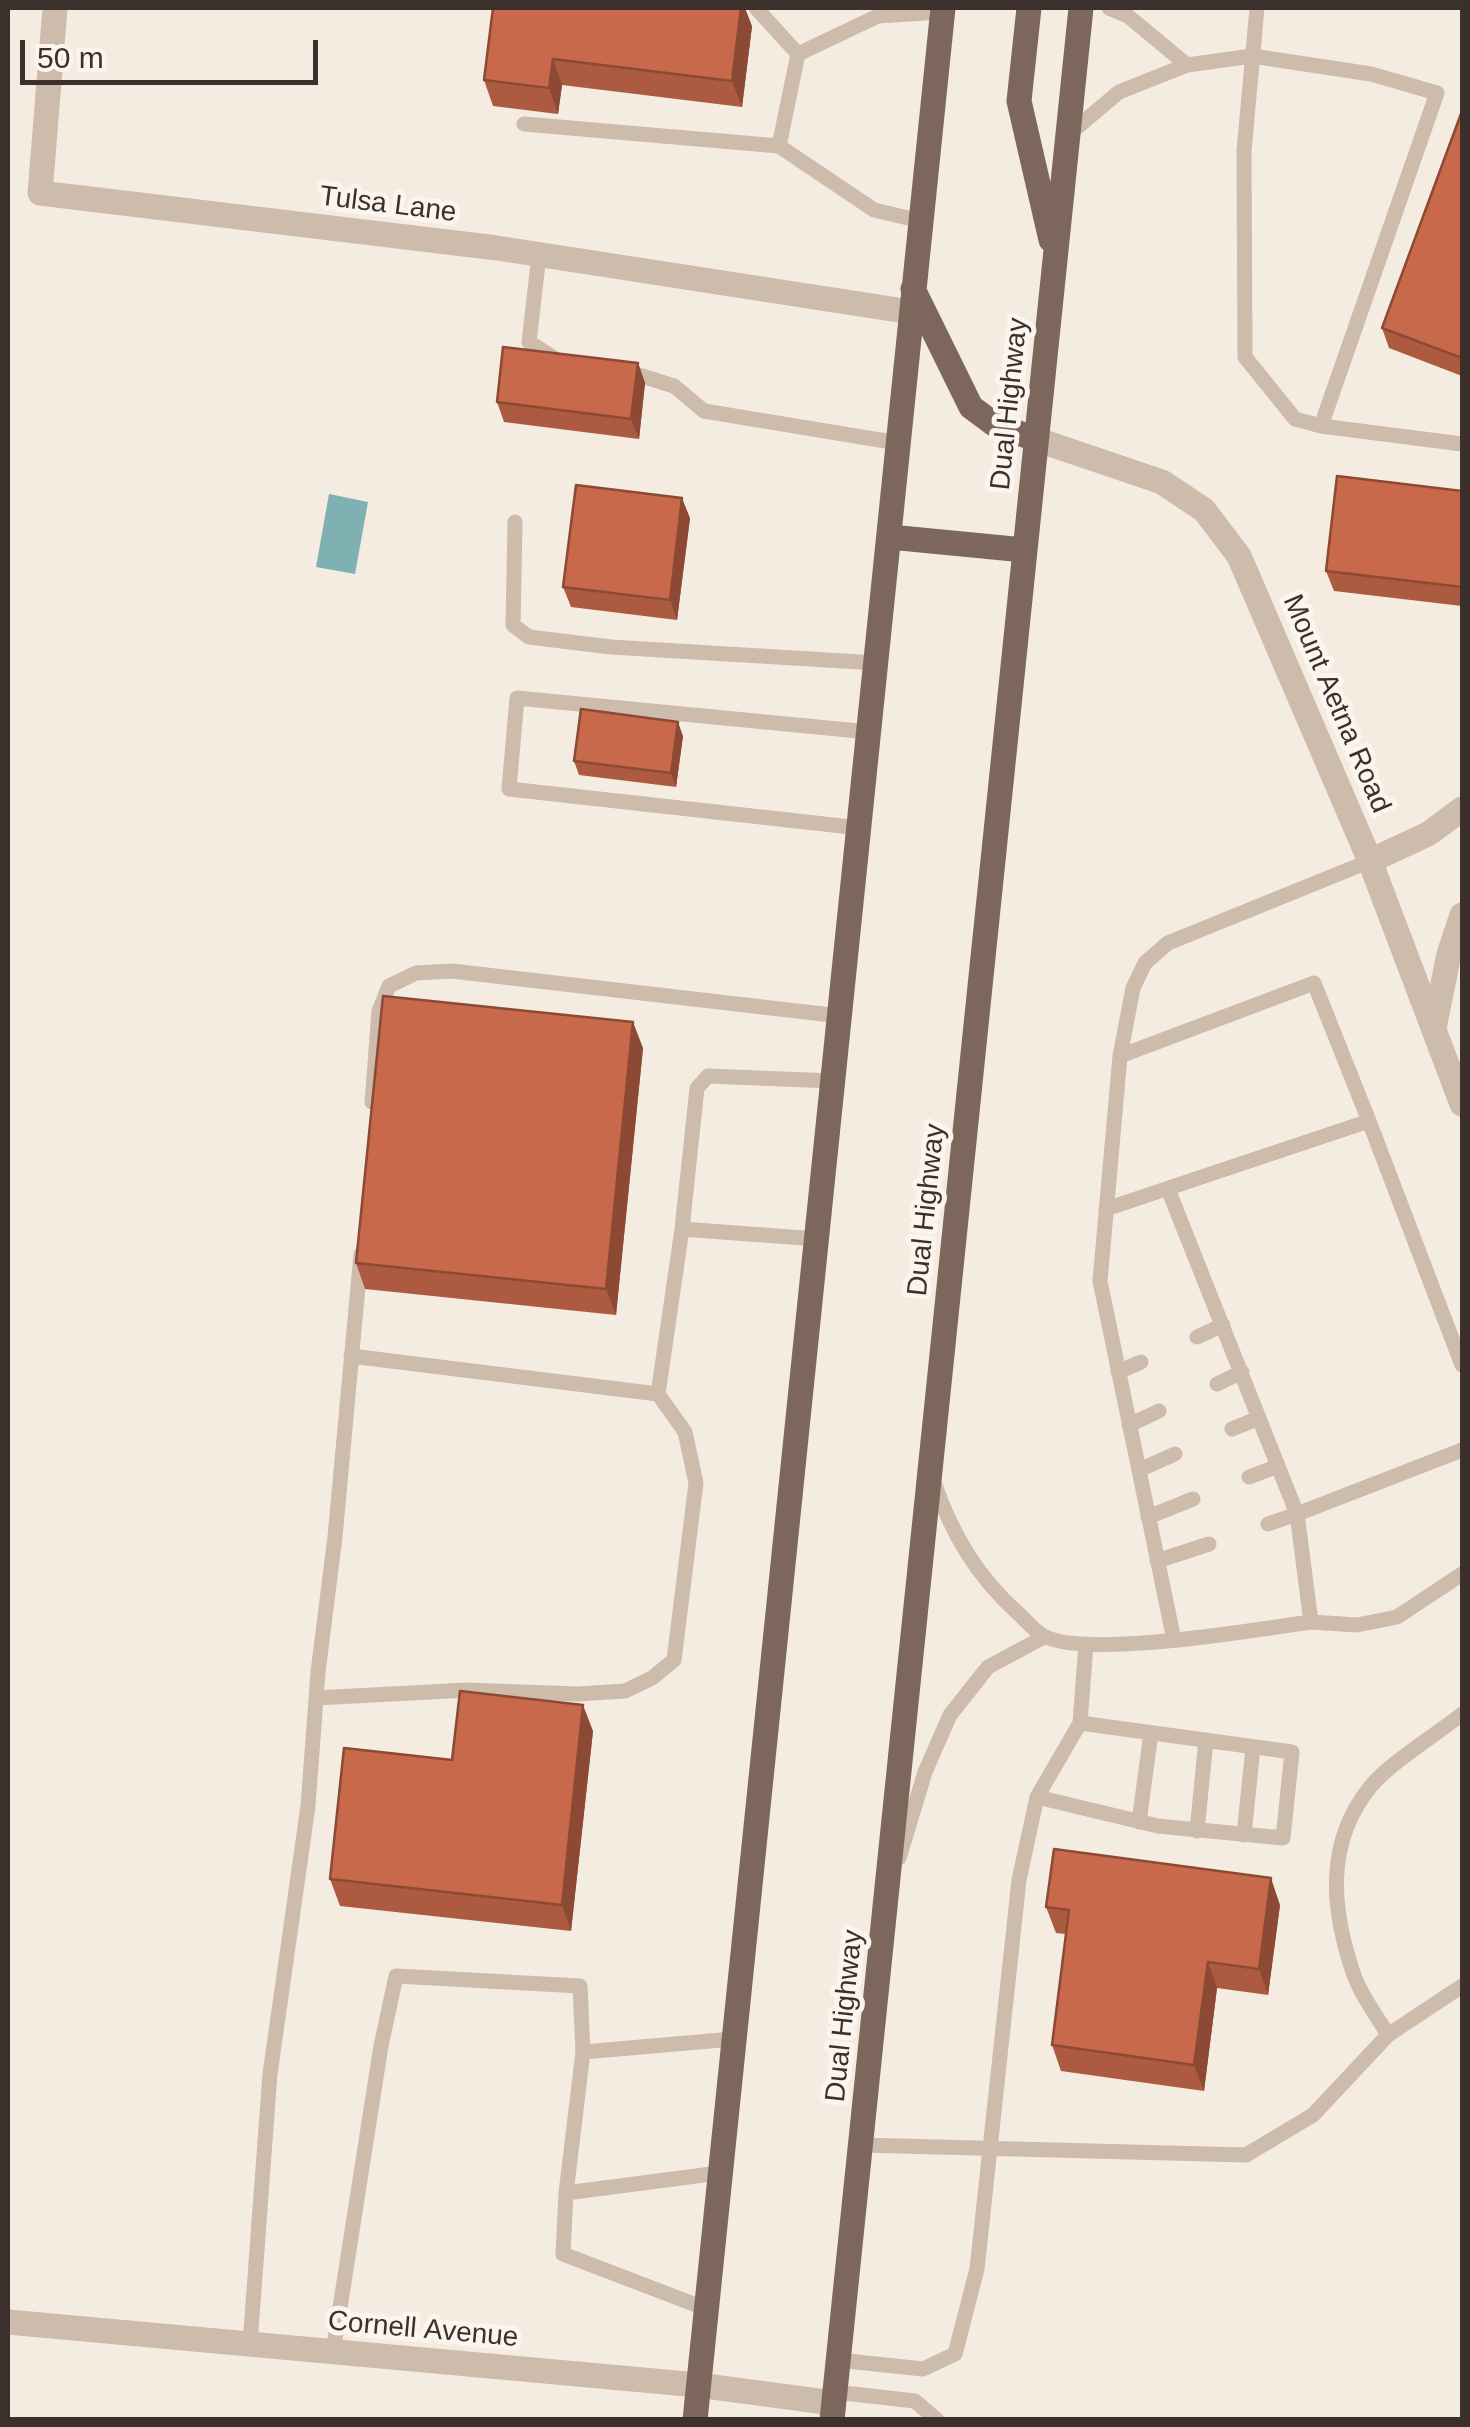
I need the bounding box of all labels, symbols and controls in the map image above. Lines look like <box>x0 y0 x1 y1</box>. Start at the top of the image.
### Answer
scale bar <box>25 20 322 82</box>
text: 50 m <box>37 41 104 74</box>
street label: Tulsa Lane <box>318 180 458 230</box>
street label: Dual Highway <box>984 316 1036 492</box>
street label: Mount Aetna Road <box>1275 590 1397 818</box>
street label: Dual Highway <box>901 1122 953 1298</box>
street label: Dual Highway <box>819 1928 871 2104</box>
street label: Cornell Avenue <box>326 2305 520 2355</box>

